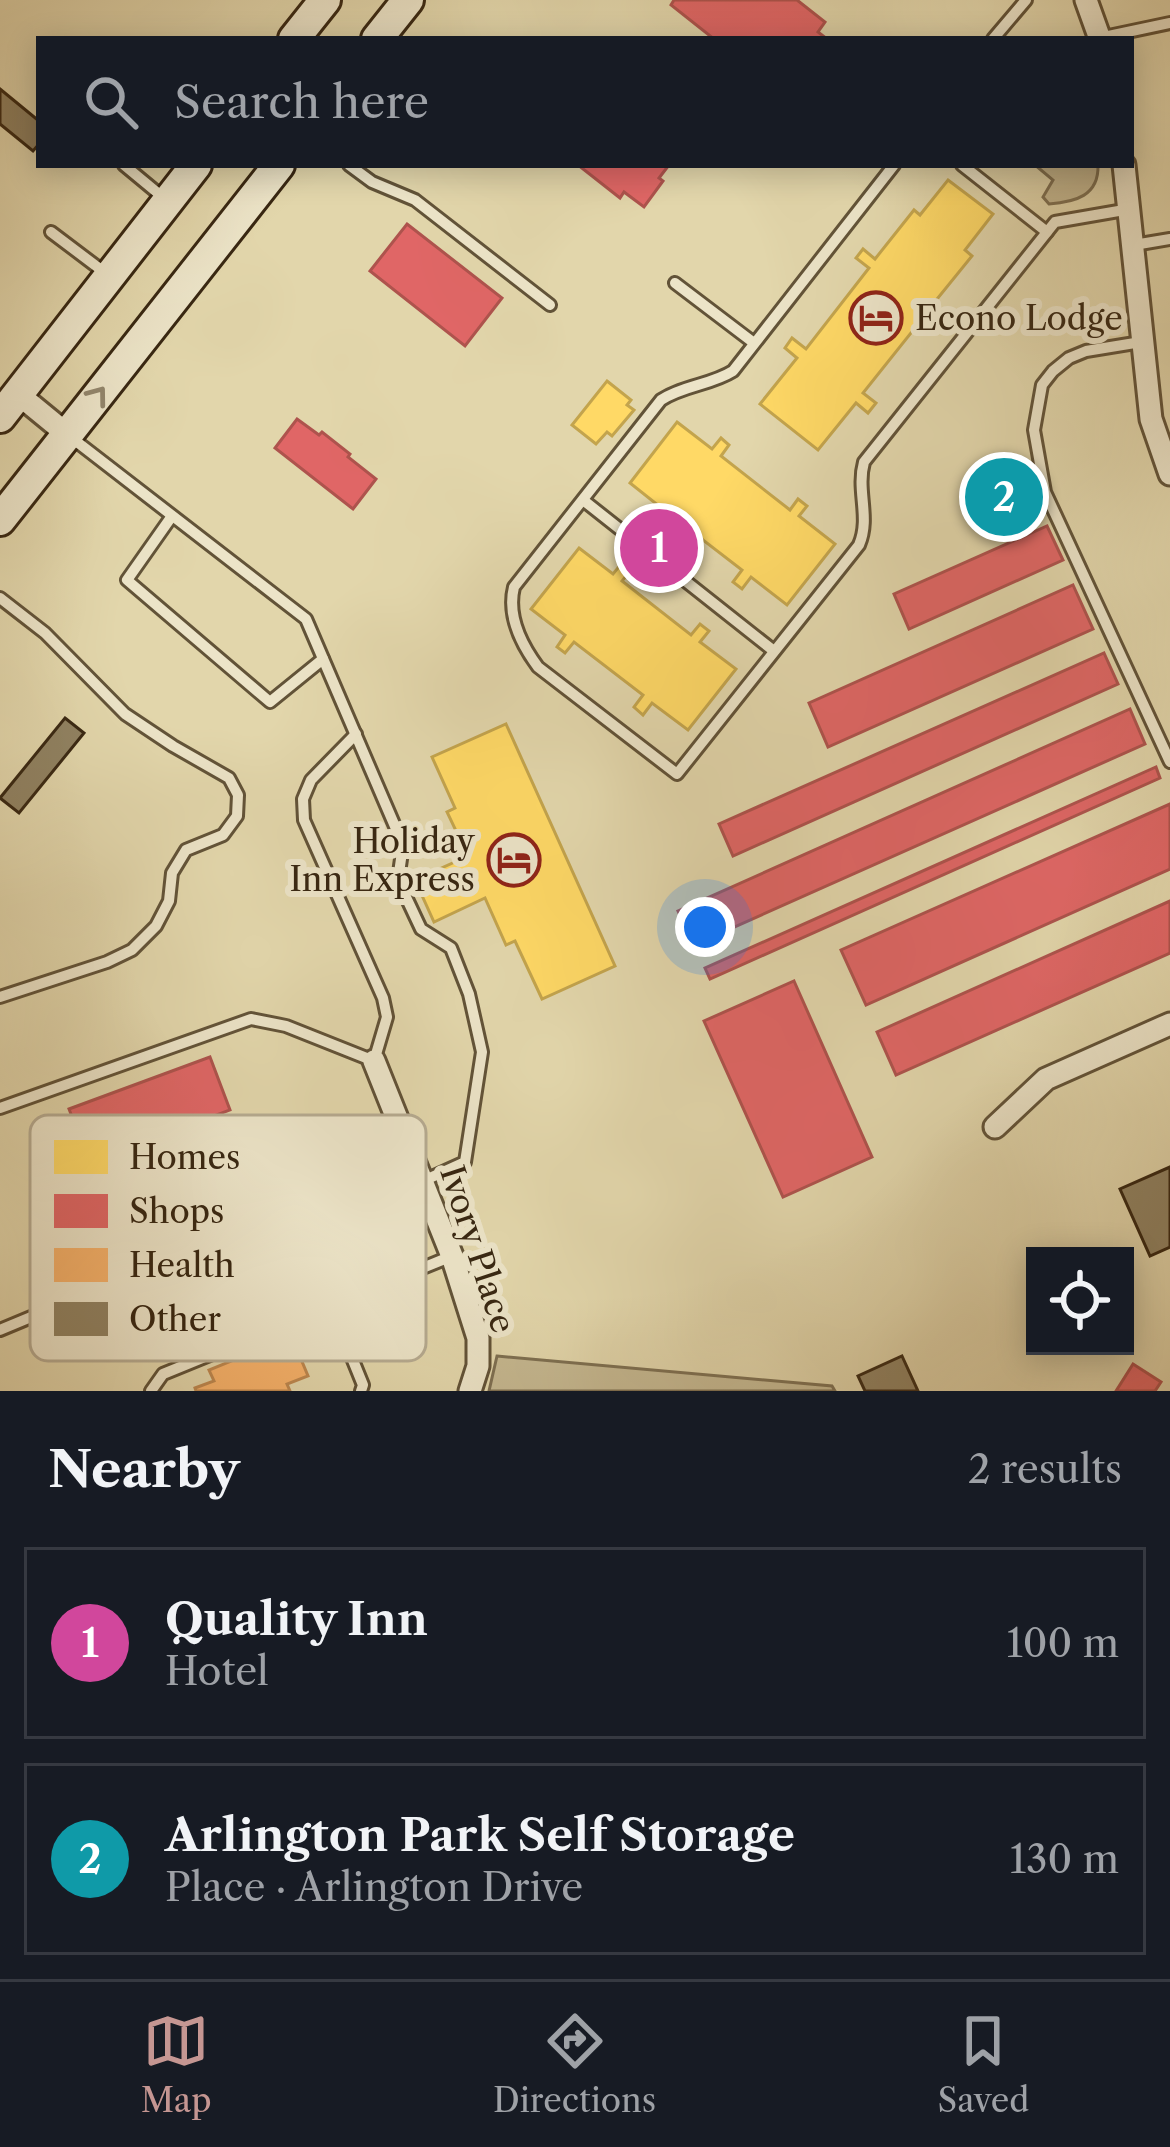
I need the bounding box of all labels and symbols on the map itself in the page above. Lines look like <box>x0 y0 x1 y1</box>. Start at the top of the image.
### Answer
hotel icon: Econo Lodge <box>848 290 904 346</box>
place label: Econo Lodge <box>915 298 1123 339</box>
one-way arrow <box>84 387 105 409</box>
pin: 2 <box>965 452 1043 542</box>
pin: 1 <box>620 503 698 593</box>
place label: Holiday Inn Express <box>289 821 476 900</box>
hotel icon: Holiday Inn Express <box>486 832 542 888</box>
your location <box>675 897 735 957</box>
legend <box>30 1115 426 1361</box>
text: Homes <box>129 1137 240 1178</box>
street label: Ivory Place <box>431 1160 524 1338</box>
text: Shops <box>129 1191 224 1232</box>
text: Health <box>129 1245 235 1286</box>
text: Other <box>129 1299 221 1340</box>

